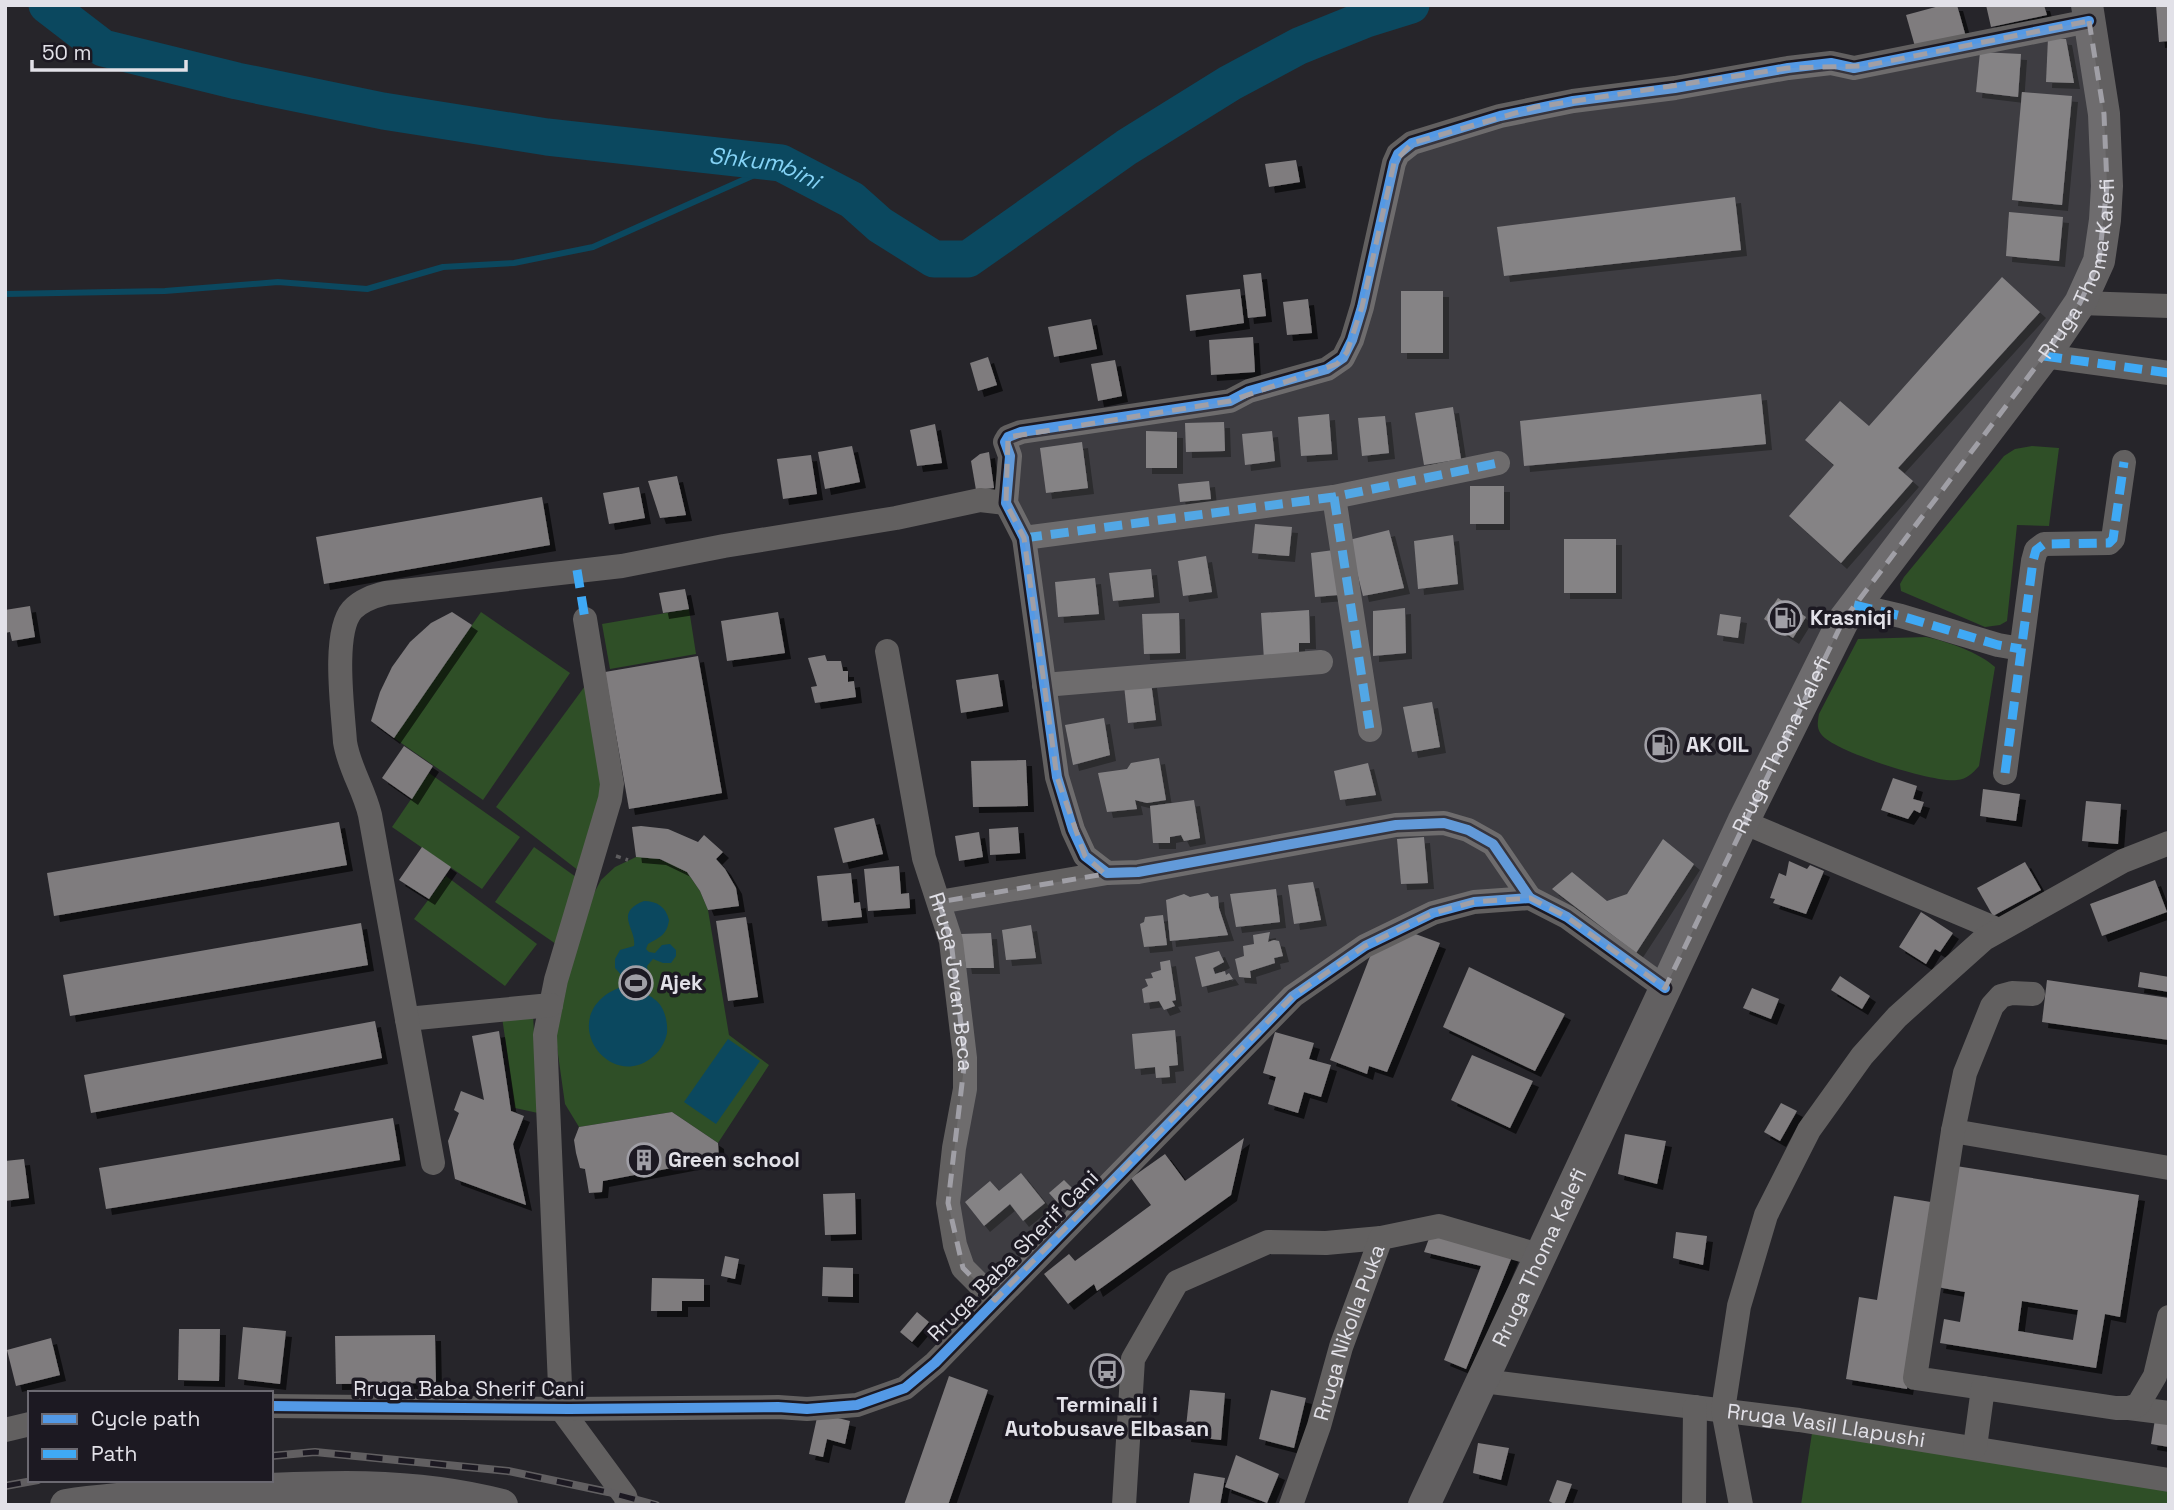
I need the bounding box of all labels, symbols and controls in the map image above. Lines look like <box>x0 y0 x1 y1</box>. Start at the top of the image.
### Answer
scale bar <box>32 28 186 72</box>
text: 50 m <box>42 39 92 66</box>
water label: Shkumbini <box>707 140 827 197</box>
street label: Rruga Thoma Kalefi <box>2032 178 2120 364</box>
fuel station icon: Krasniqi <box>1766 599 1804 637</box>
place label: Krasniqi <box>1810 604 1892 631</box>
street label: Rruga Thoma Kalefi <box>1726 652 1836 837</box>
fuel station icon: AK OIL <box>1643 726 1681 764</box>
place label: AK OIL <box>1686 731 1749 758</box>
street label: Rruga Jovan Beca <box>923 889 979 1072</box>
sports icon: Ajek <box>617 964 655 1002</box>
place label: Ajek <box>660 969 703 996</box>
building icon: Green school <box>625 1141 663 1179</box>
place label: Green school <box>668 1146 800 1173</box>
street label: Rruga Baba Sherif Cani <box>921 1164 1104 1347</box>
street label: Rruga Thoma Kalefi <box>1486 1164 1592 1351</box>
street label: Rruga Nikolla Puka <box>1307 1240 1391 1424</box>
bus stop icon: Terminali i Autobusave Elbasan <box>1088 1352 1126 1390</box>
street label: Rruga Baba Sherif Cani <box>353 1375 585 1402</box>
legend <box>28 1391 273 1482</box>
place label: Terminali i Autobusave Elbasan <box>1005 1391 1209 1442</box>
street label: Rruga Vasil Llapushi <box>1726 1397 1927 1453</box>
text: Cycle path <box>91 1405 200 1432</box>
text: Path <box>91 1440 137 1467</box>

